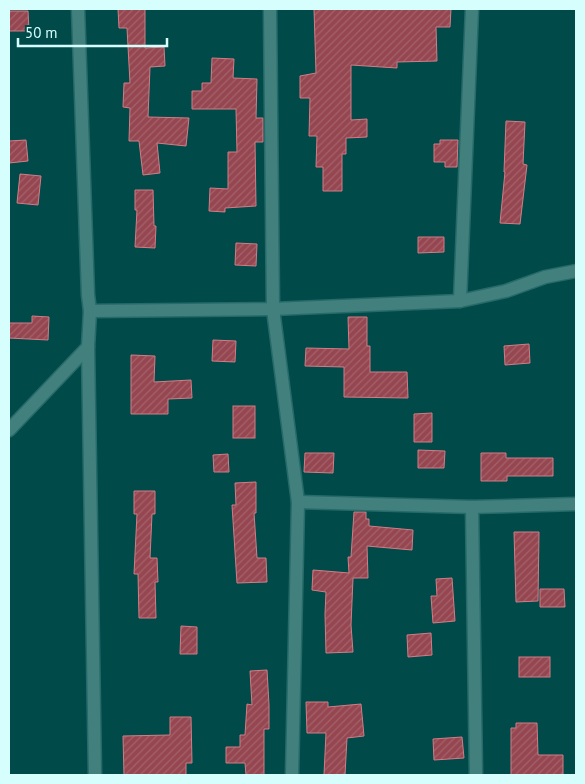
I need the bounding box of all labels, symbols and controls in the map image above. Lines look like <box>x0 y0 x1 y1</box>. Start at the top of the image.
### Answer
scale bar <box>18 15 166 47</box>
text: 50 m <box>25 23 58 42</box>

